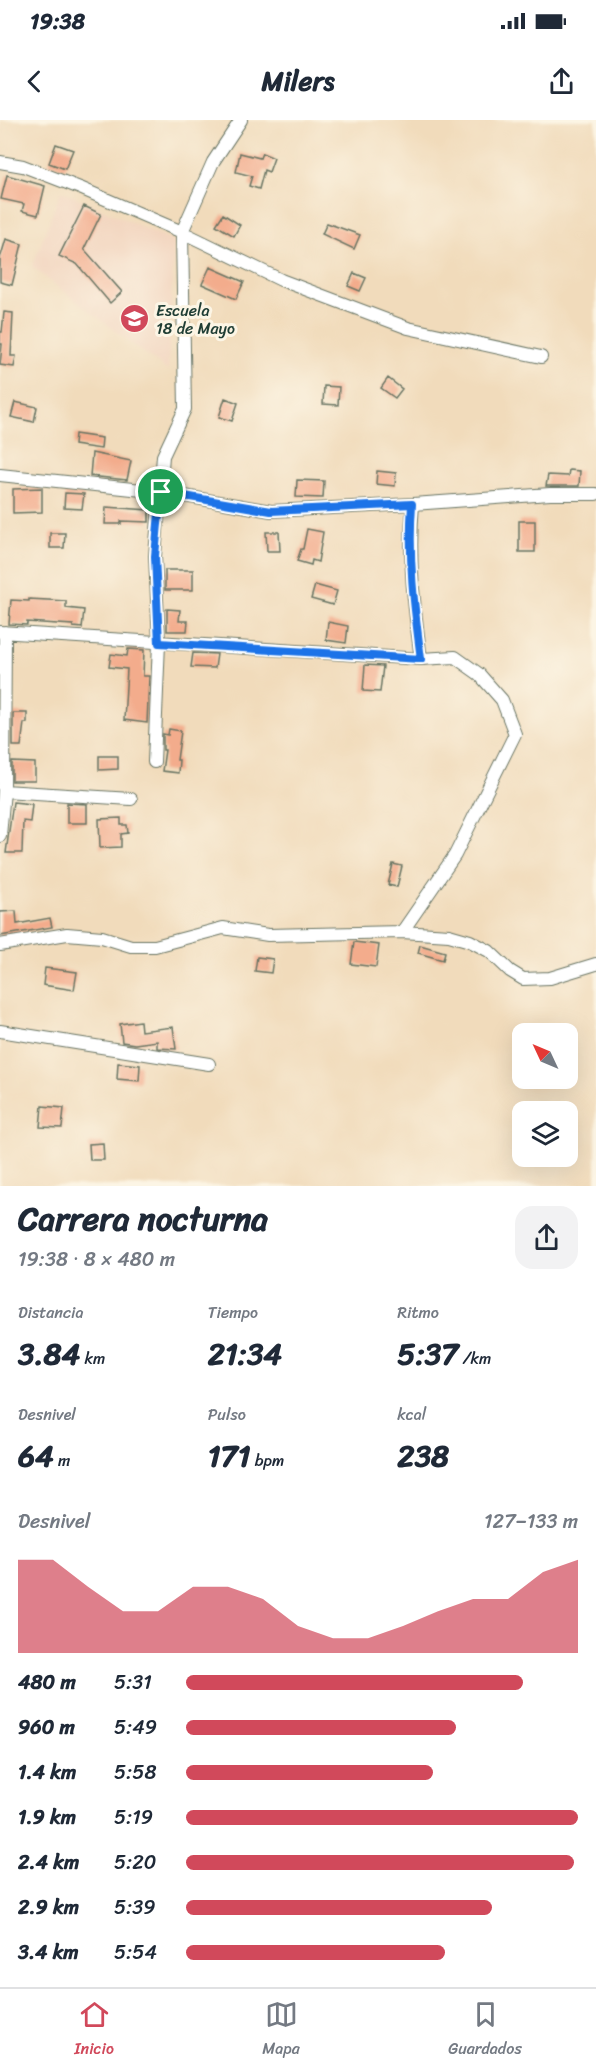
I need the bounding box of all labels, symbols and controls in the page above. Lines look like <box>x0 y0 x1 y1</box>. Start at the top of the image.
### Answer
text: 19:38 <box>30 2 85 41</box>
text: Milers <box>261 57 335 105</box>
icon: back <box>18 65 51 98</box>
icon: share <box>545 65 578 98</box>
place label: Escuela 18 de Mayo <box>156 296 235 343</box>
school or university icon: Escuela 18 de Mayo <box>119 303 151 335</box>
pin <box>135 466 186 517</box>
icon: arrive <box>144 475 177 508</box>
north arrow <box>512 1023 578 1089</box>
map controls <box>512 1023 578 1167</box>
button: layers <box>512 1101 578 1167</box>
text: Carrera nocturna <box>18 1190 268 1248</box>
button: share <box>515 1206 578 1269</box>
text: 19:38 · 8 × 480 m <box>18 1242 175 1277</box>
text: Distancia <box>18 1298 84 1327</box>
text: Tiempo <box>208 1298 258 1327</box>
text: Ritmo <box>397 1298 439 1327</box>
text: 3.84 <box>18 1327 80 1381</box>
text: 21:34 <box>208 1327 282 1381</box>
text: 5:37 <box>397 1327 458 1381</box>
text: km <box>80 1344 105 1373</box>
text: /km <box>458 1344 491 1373</box>
text: Desnivel <box>18 1400 76 1429</box>
text: Pulso <box>208 1400 246 1429</box>
text: kcal <box>397 1400 426 1429</box>
text: 64 <box>18 1429 54 1483</box>
text: 171 <box>208 1429 251 1483</box>
text: 238 <box>397 1429 449 1483</box>
text: m <box>54 1446 70 1475</box>
text: bpm <box>251 1446 284 1475</box>
text: Desnivel <box>18 1504 90 1539</box>
text: 127–133 m <box>484 1504 578 1539</box>
text: 480 m <box>18 1665 76 1700</box>
text: 5:31 <box>114 1665 152 1700</box>
text: 960 m <box>18 1710 75 1745</box>
text: 5:49 <box>114 1710 157 1745</box>
text: 1.4 km <box>18 1755 76 1790</box>
text: 5:58 <box>114 1755 157 1790</box>
text: 1.9 km <box>18 1800 76 1835</box>
text: 5:19 <box>114 1800 153 1835</box>
text: 2.4 km <box>18 1845 79 1880</box>
text: 5:20 <box>114 1845 156 1880</box>
text: 2.9 km <box>18 1890 79 1925</box>
text: 5:39 <box>114 1890 156 1925</box>
text: 3.4 km <box>18 1935 79 1970</box>
text: 5:54 <box>114 1935 157 1970</box>
tab: Inicio <box>74 1998 114 2063</box>
tab: Mapa <box>262 1998 300 2063</box>
tab: Guardados <box>448 1998 522 2063</box>

